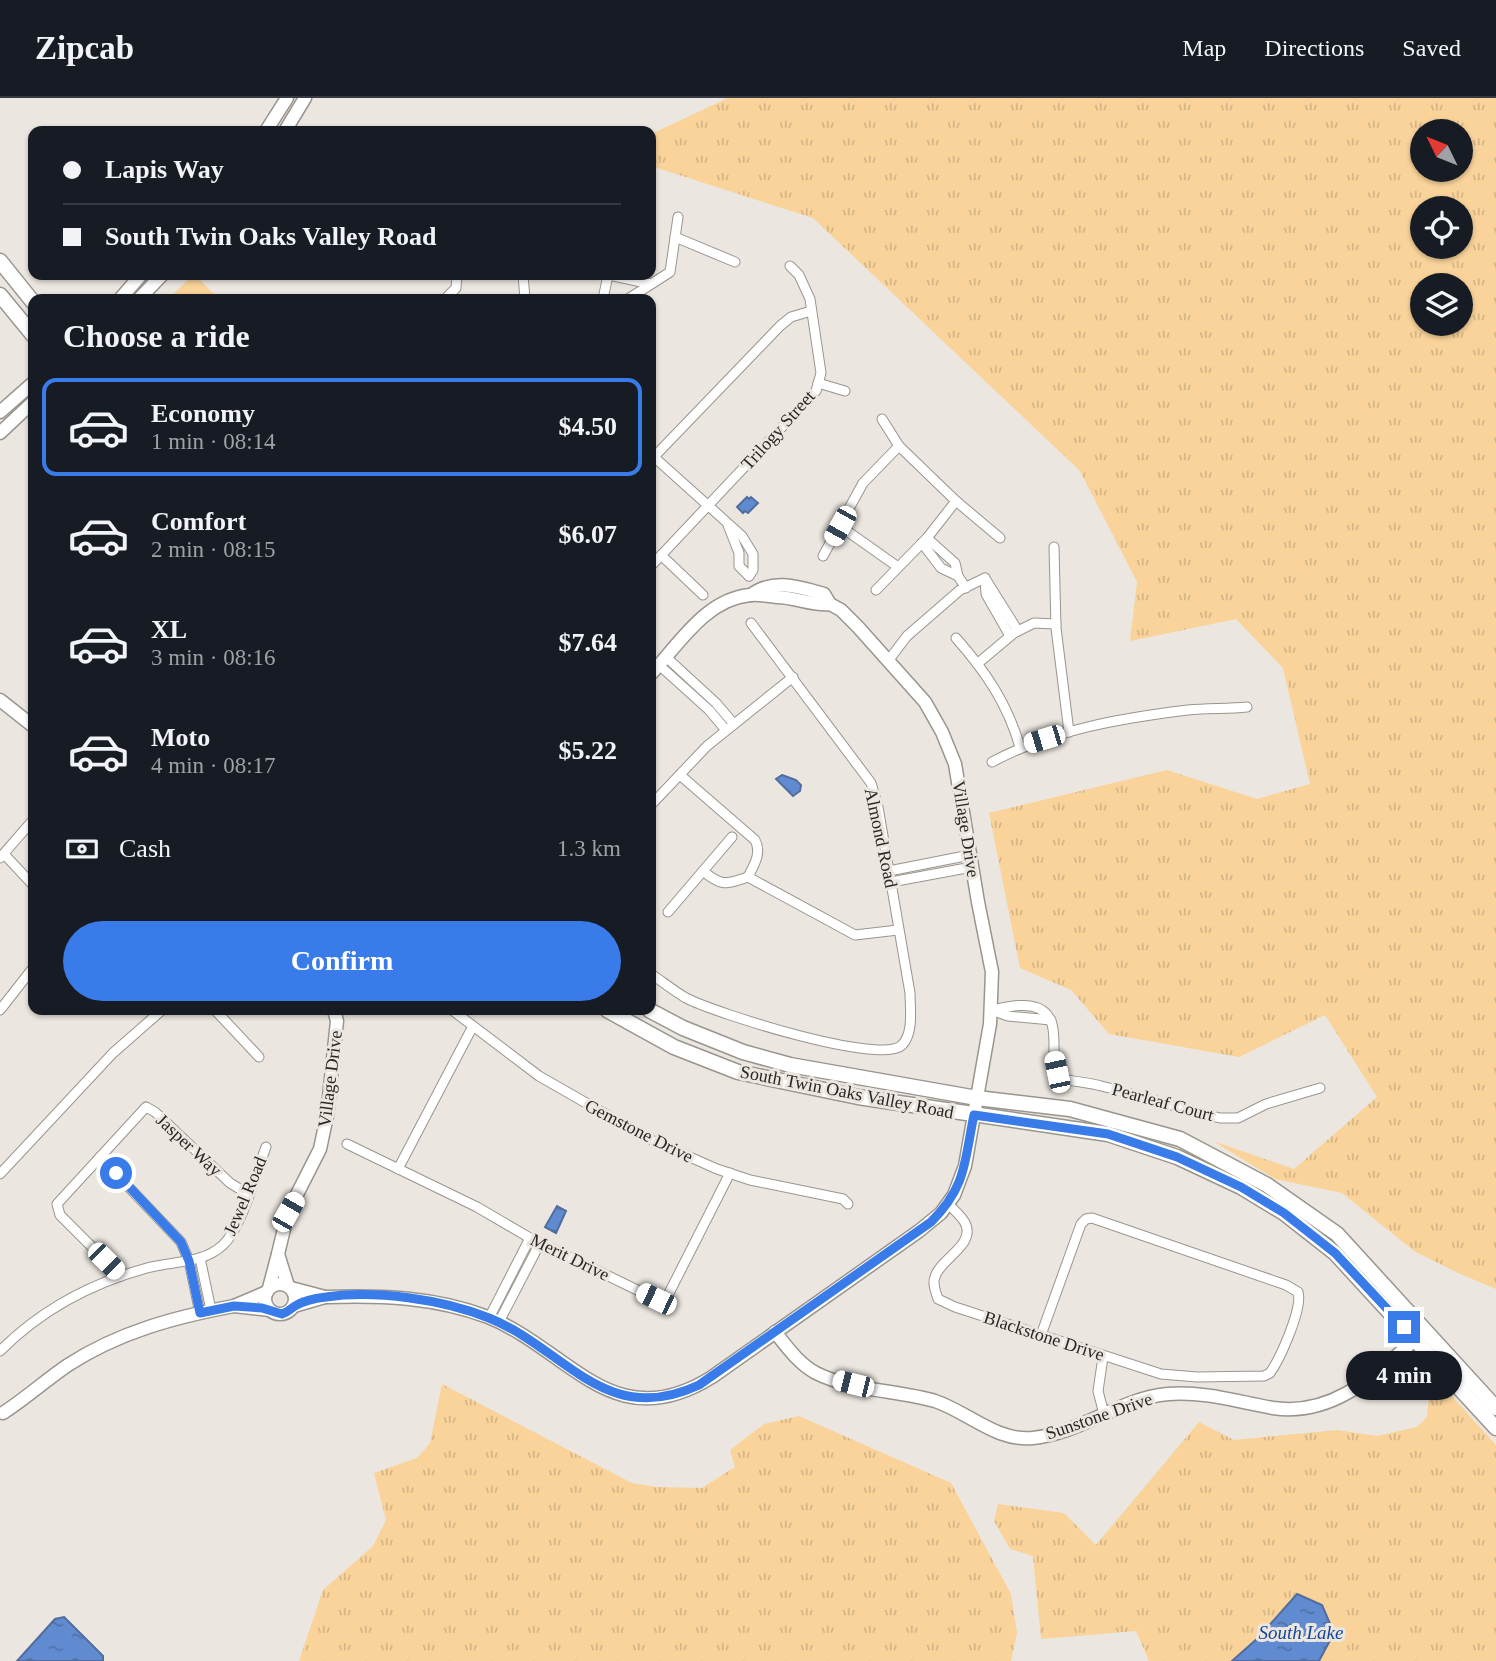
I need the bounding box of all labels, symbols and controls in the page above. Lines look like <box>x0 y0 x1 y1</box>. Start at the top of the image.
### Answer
text: Zipcab <box>35 30 134 66</box>
text: Map <box>1182 35 1226 61</box>
text: Directions <box>1264 35 1364 61</box>
text: Saved <box>1402 35 1461 61</box>
north arrow <box>1410 119 1474 182</box>
map controls <box>1410 119 1473 336</box>
text: Lapis Way <box>105 155 224 184</box>
button: locate <box>1410 196 1473 259</box>
text: South Twin Oaks Valley Road <box>105 222 436 251</box>
button: layers <box>1410 273 1473 336</box>
text: Choose a ride <box>63 318 250 354</box>
street label: Trilogy Street <box>737 386 819 474</box>
icon: car <box>67 396 130 459</box>
text: Economy <box>151 399 255 428</box>
text: $4.50 <box>559 412 617 441</box>
text: 1 min · 08:14 <box>151 429 276 454</box>
car <box>821 503 860 549</box>
icon: car <box>67 504 130 567</box>
text: Comfort <box>151 507 246 536</box>
text: $6.07 <box>559 520 617 549</box>
text: 2 min · 08:15 <box>151 537 276 562</box>
icon: car <box>67 612 130 675</box>
text: XL <box>151 615 187 644</box>
text: $7.64 <box>559 628 617 657</box>
text: 3 min · 08:16 <box>151 645 276 670</box>
icon: car <box>67 720 130 783</box>
text: Moto <box>151 723 210 752</box>
car <box>1021 723 1068 755</box>
text: $5.22 <box>559 736 617 765</box>
text: 4 min · 08:17 <box>151 753 276 778</box>
street label: Village Drive <box>949 779 983 879</box>
street label: Almond Road <box>861 786 901 890</box>
icon: cash <box>63 830 101 868</box>
text: Cash <box>119 834 171 863</box>
text: 1.3 km <box>557 836 621 861</box>
button: Confirm <box>63 921 621 1001</box>
street label: Village Drive <box>314 1029 346 1129</box>
car <box>1043 1049 1072 1095</box>
street label: South Twin Oaks Valley Road <box>739 1061 955 1123</box>
street label: Pearleaf Court <box>1110 1079 1216 1125</box>
street label: Gemstone Drive <box>582 1095 696 1167</box>
street label: Jasper Way <box>152 1110 226 1180</box>
street label: Jewel Road <box>219 1154 271 1238</box>
route start <box>100 1157 132 1189</box>
car <box>269 1189 308 1235</box>
street label: Merit Drive <box>527 1229 613 1285</box>
car <box>84 1239 129 1283</box>
car <box>633 1280 680 1318</box>
street label: Blackstone Drive <box>981 1307 1107 1365</box>
route end <box>1388 1311 1420 1343</box>
callout: 4 min <box>1346 1352 1462 1400</box>
text: 4 min <box>1376 1363 1432 1388</box>
car <box>831 1369 876 1399</box>
street label: Sunstone Drive <box>1043 1388 1155 1444</box>
water label: South Lake <box>1259 1622 1343 1643</box>

